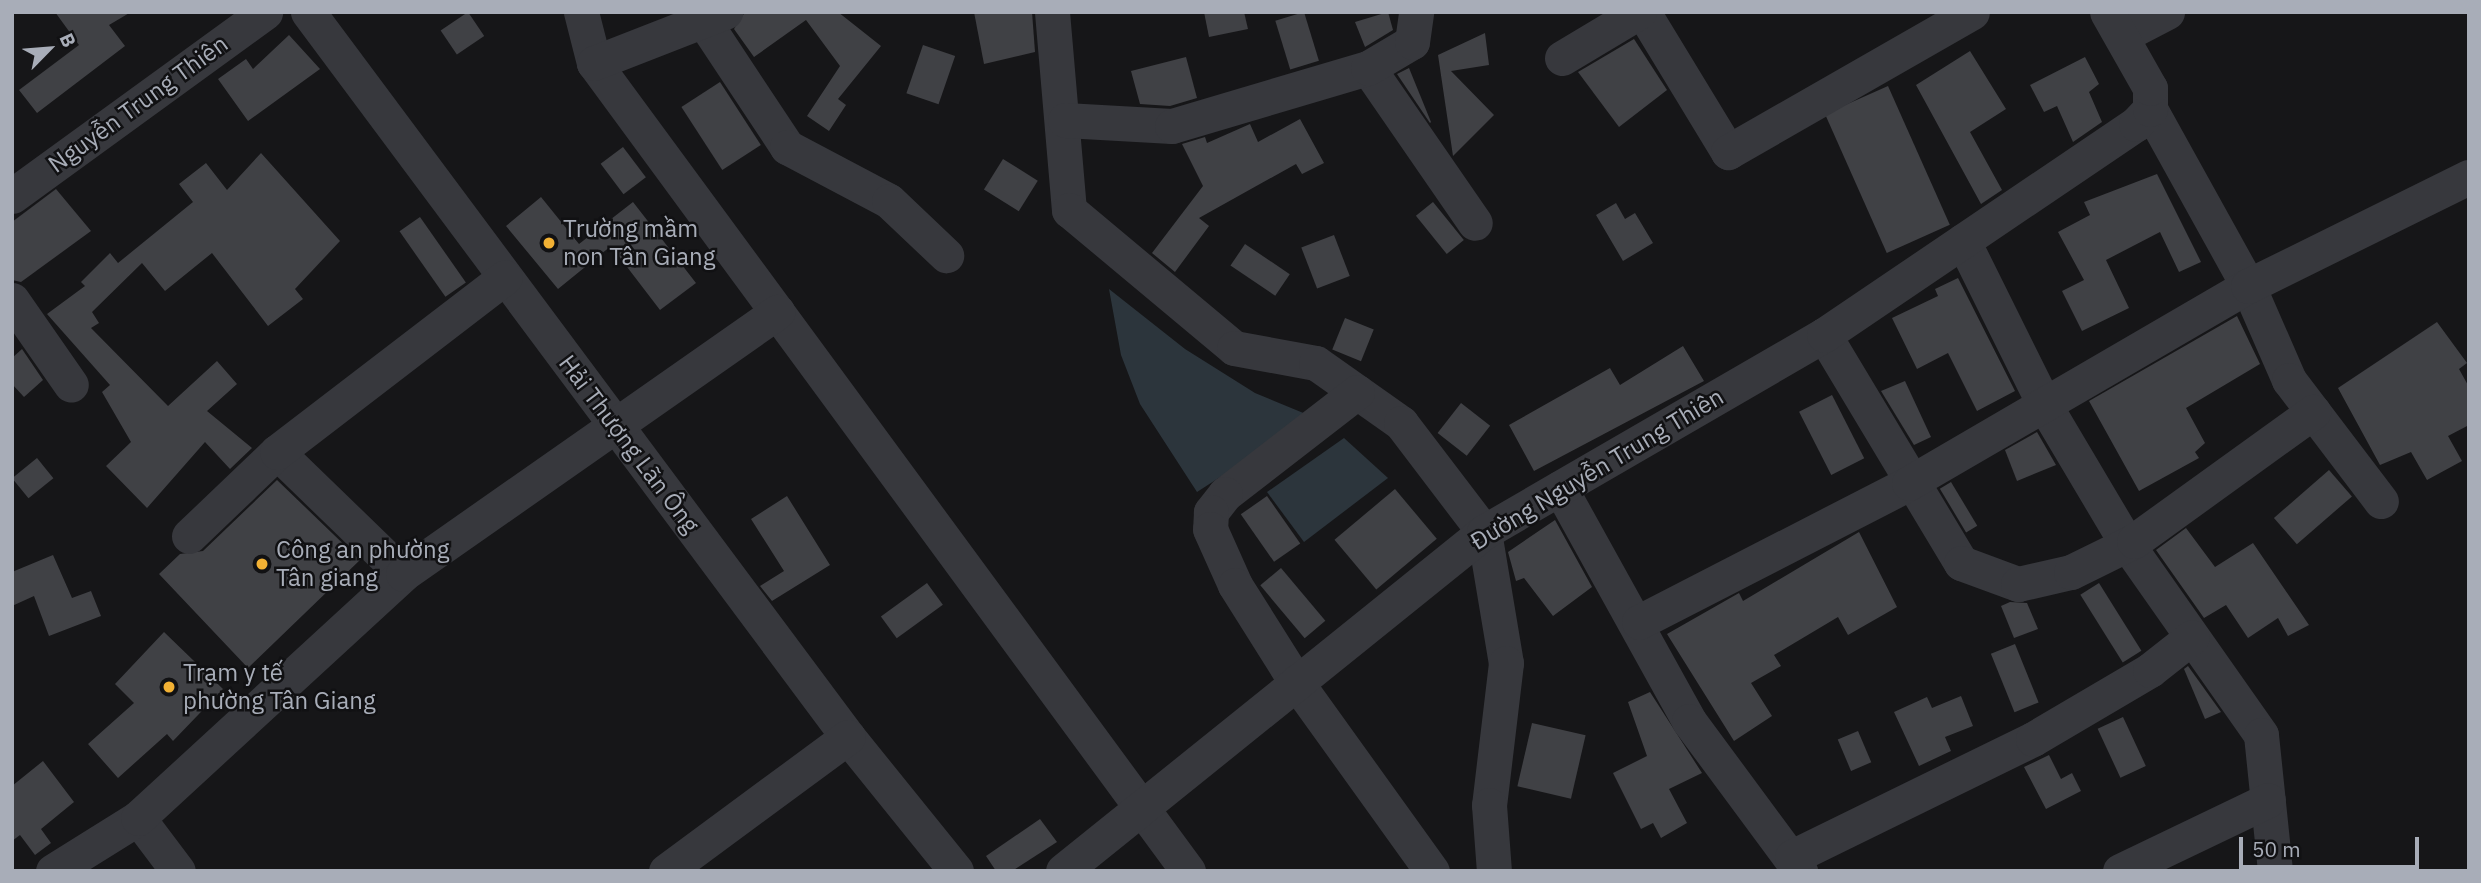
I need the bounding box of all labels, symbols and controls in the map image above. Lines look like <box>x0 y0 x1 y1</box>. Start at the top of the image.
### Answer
north arrow <box>14 14 84 84</box>
street label: Nguyễn Trung Thiên <box>43 29 233 179</box>
text: B <box>54 29 82 51</box>
place label: Trường mầm non Tân Giang <box>563 215 715 271</box>
marker: Trường mầm non Tân Giang <box>541 235 557 251</box>
street label: Hải Thượng Lãn Ông <box>553 349 705 539</box>
street label: Đường Nguyễn Trung Thiên <box>1465 382 1729 556</box>
place label: Công an phường Tân giang <box>276 536 449 592</box>
marker: Công an phường Tân giang <box>254 556 270 572</box>
place label: Trạm y tế phường Tân Giang <box>183 659 376 715</box>
marker: Trạm y tế phường Tân Giang <box>161 679 177 695</box>
scale bar <box>2243 824 2423 868</box>
text: 50 m <box>2252 835 2301 863</box>

